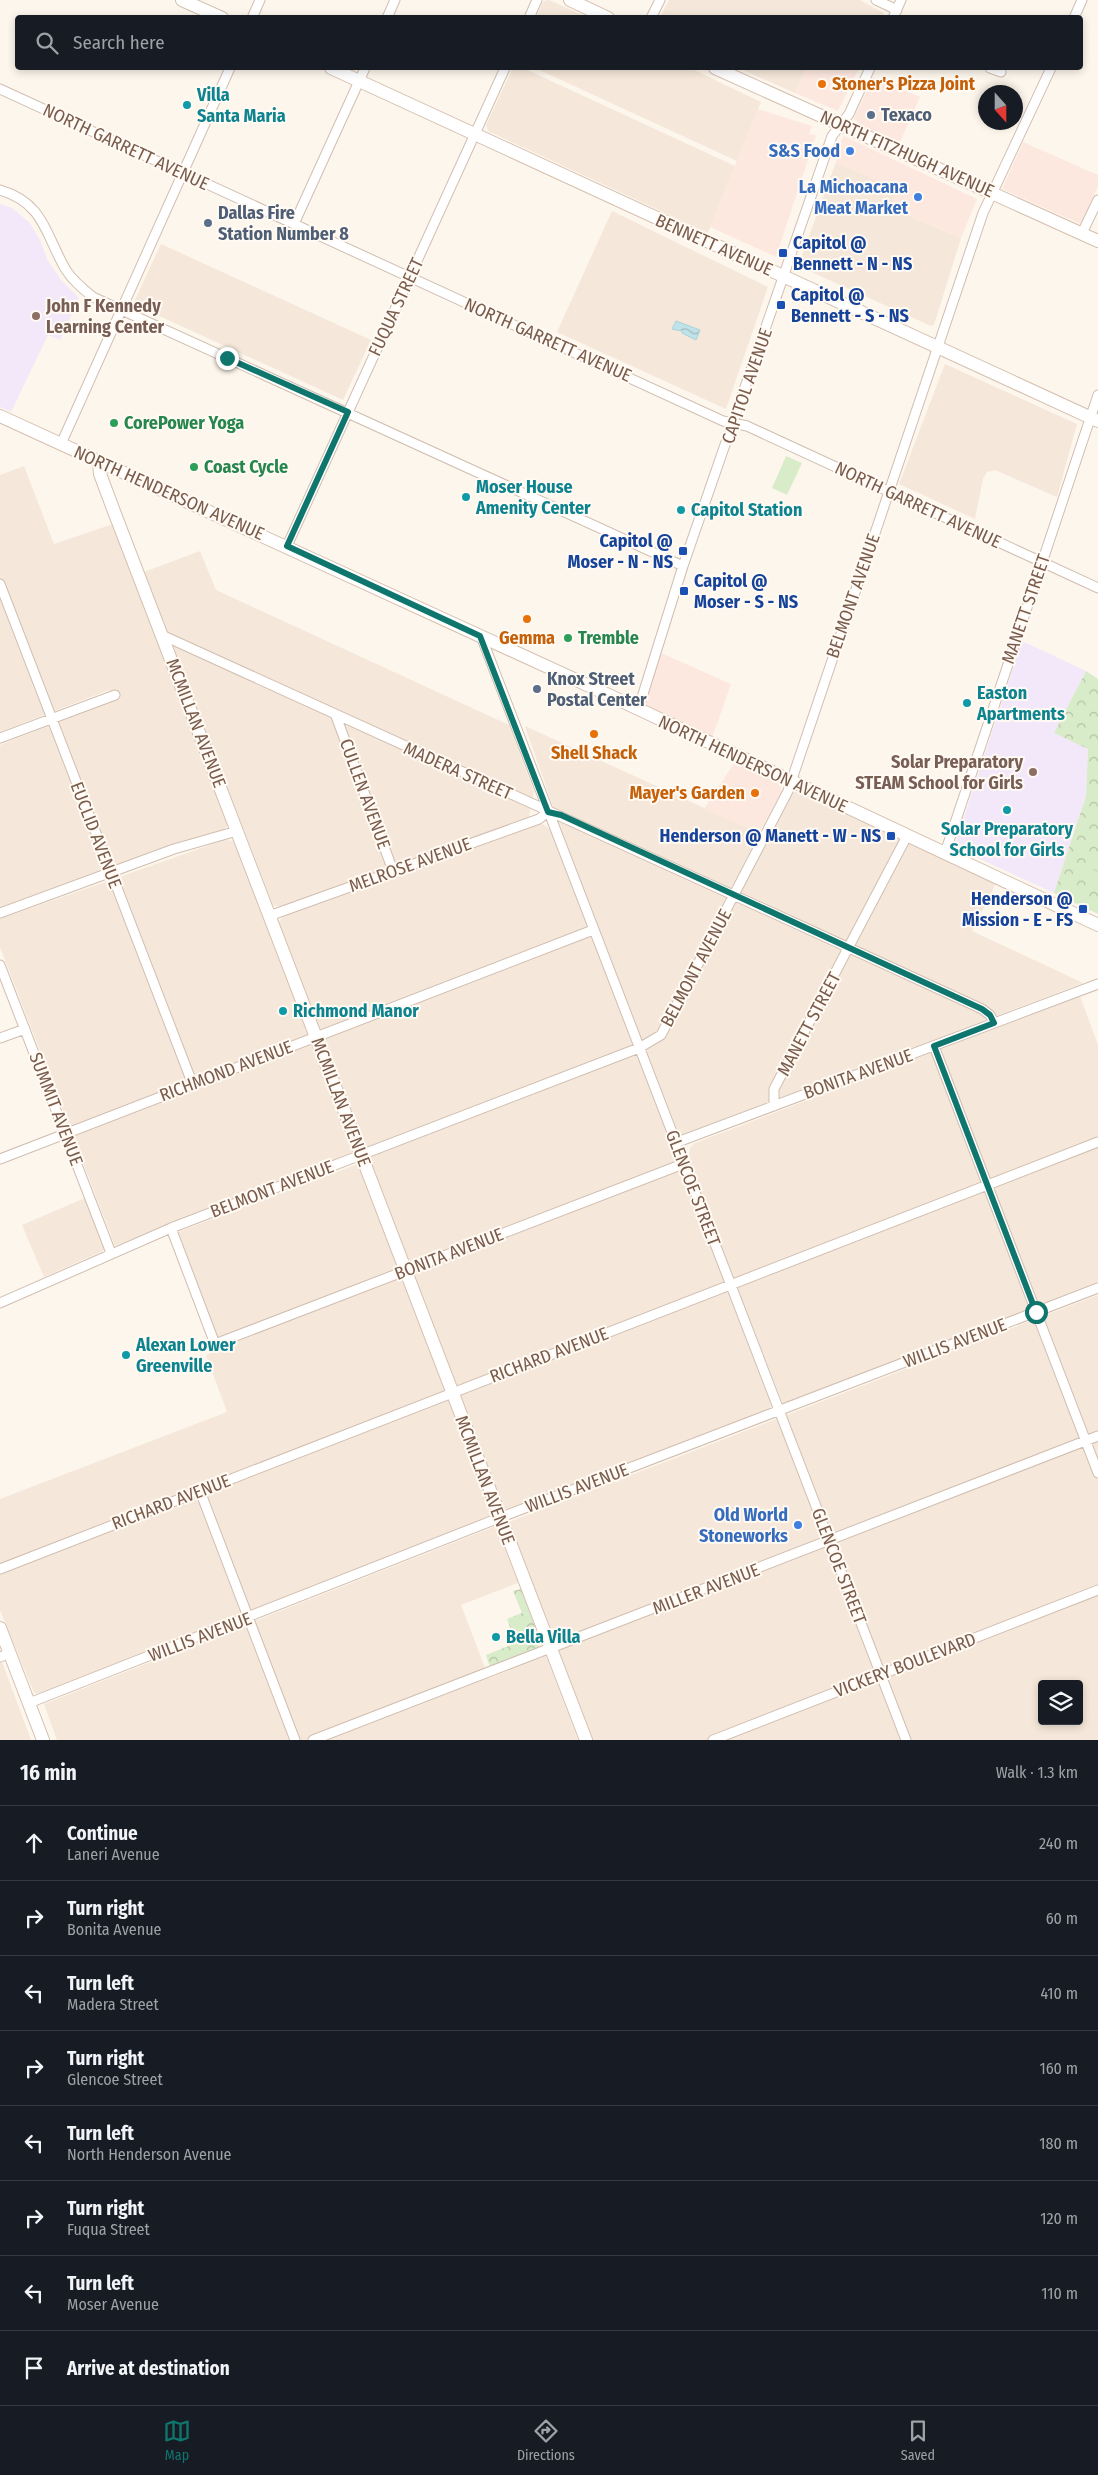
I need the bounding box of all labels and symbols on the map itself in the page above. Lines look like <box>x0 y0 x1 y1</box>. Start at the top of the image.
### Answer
place label: Stoner's Pizza Joint <box>832 73 976 95</box>
marker: Stoner's Pizza Joint <box>816 78 828 90</box>
place label: Villa Santa Maria <box>196 84 286 127</box>
north arrow <box>978 85 1023 130</box>
street label: NORTH GARRETT AVENUE <box>39 99 213 195</box>
marker: Villa Santa Maria <box>181 99 193 111</box>
place label: Texaco <box>881 104 932 126</box>
street label: NORTH FITZHUGH AVENUE <box>817 106 997 202</box>
marker: Texaco <box>865 109 877 121</box>
place label: S&S Food <box>769 140 840 162</box>
marker: S&S Food <box>844 145 856 157</box>
place label: La Michoacana Meat Market <box>799 176 909 219</box>
marker: La Michoacana Meat Market <box>912 191 924 203</box>
place label: Dallas Fire Station Number 8 <box>218 202 349 245</box>
street label: BENNETT AVENUE <box>652 209 776 281</box>
marker: Dallas Fire Station Number 8 <box>202 217 214 229</box>
place label: Capitol @ Bennett - N - NS <box>793 232 912 275</box>
marker: Capitol @ Bennett - N - NS <box>777 247 789 259</box>
street label: FUQUA STREET <box>364 254 429 360</box>
place label: Capitol @ Bennett - S - NS <box>791 284 909 327</box>
street label: NORTH GARRETT AVENUE <box>461 293 635 387</box>
place label: John F Kennedy Learning Center <box>45 295 165 338</box>
marker: Capitol @ Bennett - S - NS <box>775 299 787 311</box>
marker: John F Kennedy Learning Center <box>30 310 42 322</box>
street label: CAPITOL AVENUE <box>717 325 777 447</box>
route end <box>216 347 239 370</box>
place label: CorePower Yoga <box>124 412 244 434</box>
marker: CorePower Yoga <box>108 417 120 429</box>
street label: NORTH HENDERSON AVENUE <box>70 441 268 545</box>
place label: Coast Cycle <box>204 456 288 478</box>
street label: NORTH GARRETT AVENUE <box>831 457 1005 553</box>
marker: Coast Cycle <box>188 461 200 473</box>
place label: Moser House Amenity Center <box>475 476 591 519</box>
marker: Moser House Amenity Center <box>460 491 472 503</box>
place label: Capitol Station <box>691 499 802 521</box>
marker: Capitol Station <box>675 504 687 516</box>
place label: Capitol @ Moser - N - NS <box>567 530 673 573</box>
street label: BELMONT AVENUE <box>821 531 885 661</box>
marker: Capitol @ Moser - N - NS <box>677 545 689 557</box>
street label: MANETT STREET <box>997 551 1055 667</box>
place label: Capitol @ Moser - S - NS <box>694 570 798 613</box>
marker: Capitol @ Moser - S - NS <box>678 585 690 597</box>
marker: Gemma <box>521 613 533 625</box>
place label: Gemma <box>499 627 555 649</box>
place label: Tremble <box>578 627 639 649</box>
marker: Tremble <box>562 632 574 644</box>
street label: MCMILLAN AVENUE <box>161 655 231 791</box>
place label: Knox Street Postal Center <box>547 668 647 711</box>
place label: Easton Apartments <box>976 682 1065 725</box>
marker: Knox Street Postal Center <box>531 683 543 695</box>
marker: Easton Apartments <box>961 697 973 709</box>
street label: NORTH HENDERSON AVENUE <box>655 710 851 818</box>
marker: Shell Shack <box>588 728 600 740</box>
street label: CULLEN AVENUE <box>335 736 395 852</box>
street label: MADERA STREET <box>400 737 516 805</box>
place label: Shell Shack <box>551 742 638 764</box>
place label: Solar Preparatory STEAM School for Girls <box>855 751 1023 794</box>
marker: Solar Preparatory STEAM School for Girls <box>1027 766 1039 778</box>
street label: EUCLID AVENUE <box>66 779 126 891</box>
place label: Mayer's Garden <box>630 782 745 804</box>
marker: Mayer's Garden <box>749 787 761 799</box>
marker: Solar Preparatory School for Girls <box>1001 804 1013 816</box>
place label: Solar Preparatory School for Girls <box>941 818 1073 861</box>
place label: Henderson @ Manett - W - NS <box>660 825 881 847</box>
marker: Henderson @ Manett - W - NS <box>885 830 897 842</box>
street label: MELROSE AVENUE <box>346 833 474 897</box>
place label: Henderson @ Mission - E - FS <box>962 888 1073 931</box>
marker: Henderson @ Mission - E - FS <box>1077 903 1089 915</box>
street label: BELMONT AVENUE <box>656 905 736 1031</box>
street label: MANETT STREET <box>772 968 846 1080</box>
place label: Richmond Manor <box>293 1000 419 1022</box>
marker: Richmond Manor <box>277 1005 289 1017</box>
street label: MCMILLAN AVENUE <box>306 1034 376 1170</box>
street label: RICHMOND AVENUE <box>156 1035 296 1107</box>
street label: BONITA AVENUE <box>800 1044 916 1104</box>
street label: SUMMIT AVENUE <box>24 1049 88 1169</box>
street label: GLENCOE STREET <box>661 1127 725 1250</box>
street label: BELMONT AVENUE <box>207 1155 337 1223</box>
street label: BONITA AVENUE <box>392 1223 506 1285</box>
route start <box>1025 1301 1048 1324</box>
street label: WILLIS AVENUE <box>900 1313 1010 1373</box>
street label: RICHARD AVENUE <box>487 1322 611 1388</box>
place label: Alexan Lower Greenville <box>135 1334 236 1377</box>
marker: Alexan Lower Greenville <box>120 1349 132 1361</box>
street label: MCMILLAN AVENUE <box>450 1412 520 1548</box>
street label: WILLIS AVENUE <box>522 1458 632 1518</box>
street label: RICHARD AVENUE <box>109 1469 233 1535</box>
place label: Old World Stoneworks <box>699 1504 788 1547</box>
street label: GLENCOE STREET <box>807 1505 871 1628</box>
marker: Old World Stoneworks <box>792 1519 804 1531</box>
street label: MILLER AVENUE <box>649 1559 763 1619</box>
street label: WILLIS AVENUE <box>145 1607 255 1667</box>
place label: Bella Villa <box>506 1626 580 1648</box>
street label: VICKERY BOULEVARD <box>831 1628 979 1702</box>
marker: Bella Villa <box>490 1631 502 1643</box>

